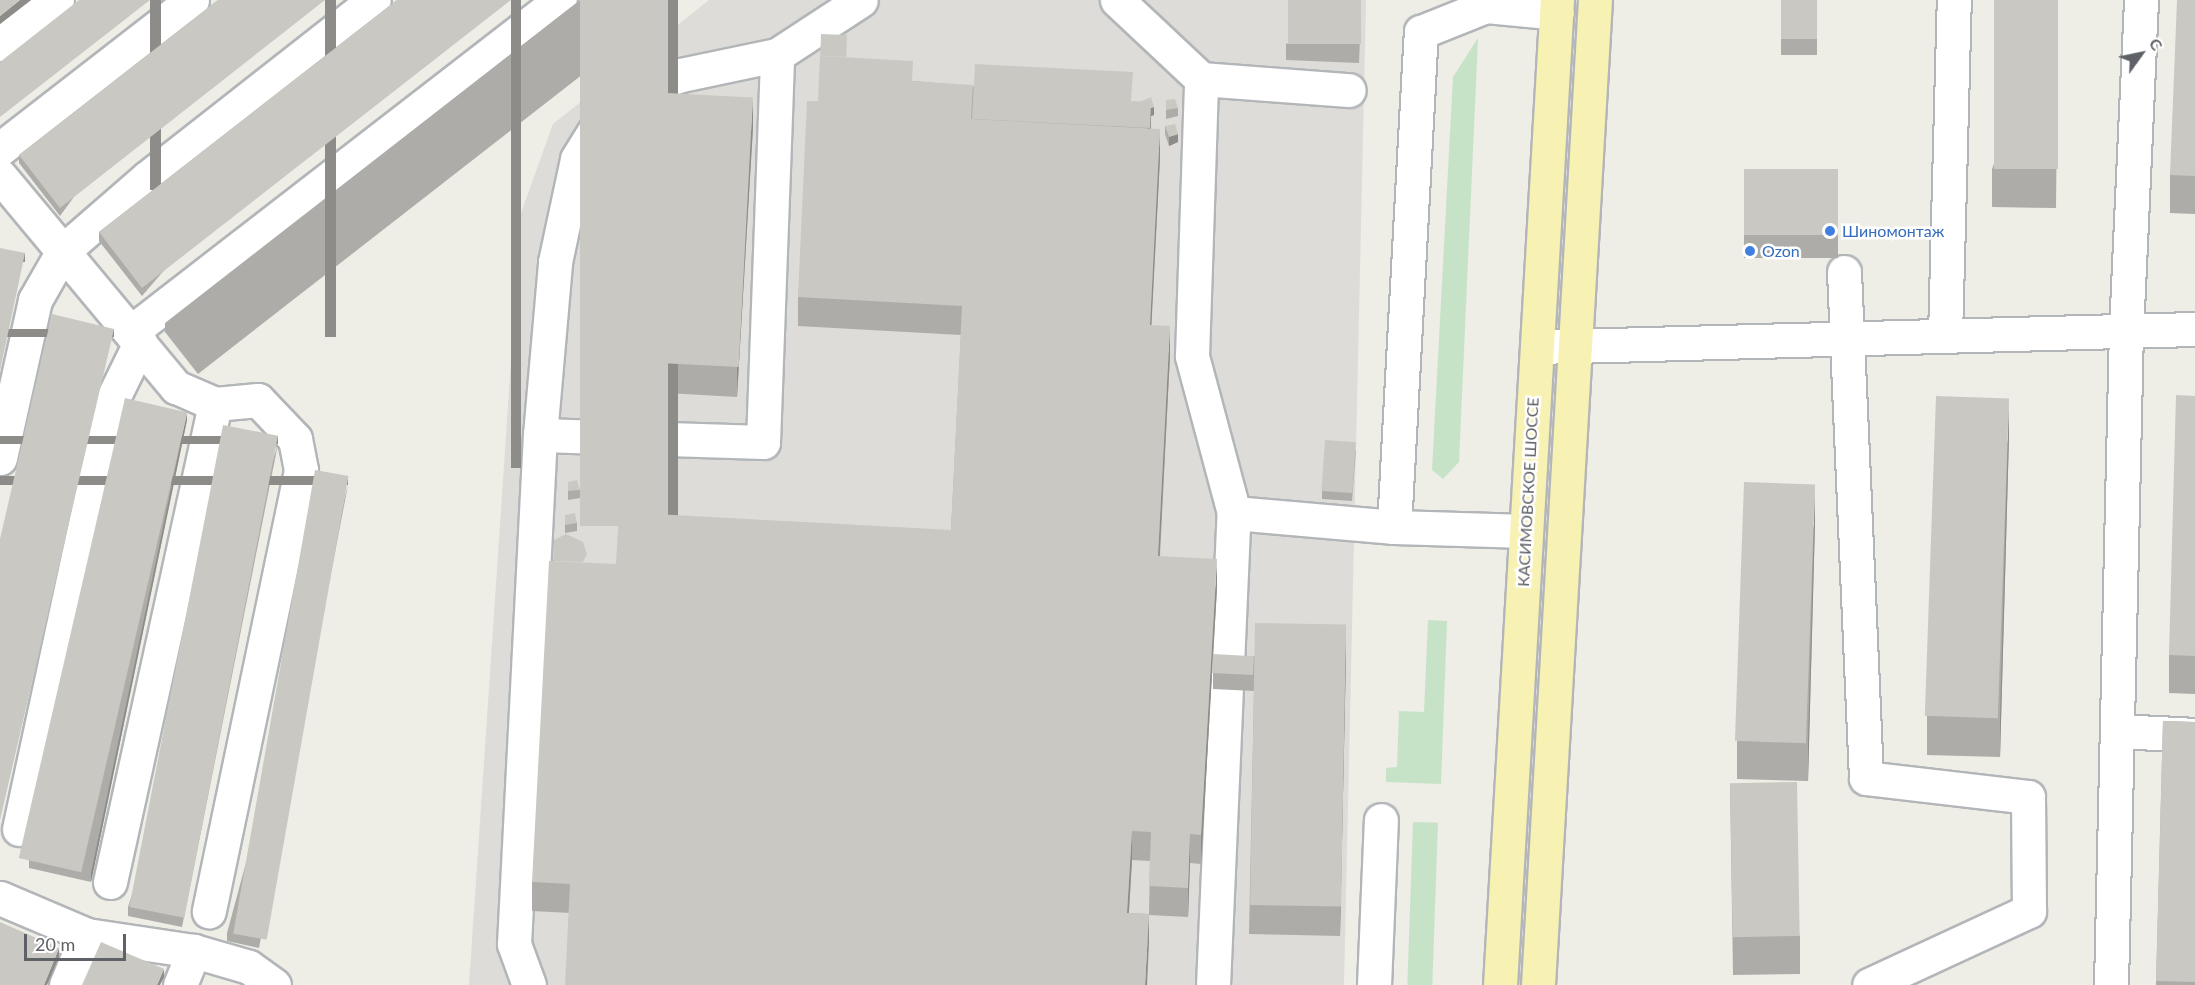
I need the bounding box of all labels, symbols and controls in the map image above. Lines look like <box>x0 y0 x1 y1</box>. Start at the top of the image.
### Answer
north arrow <box>2111 24 2171 84</box>
text: С <box>2146 34 2167 54</box>
place label: Шиномонтаж <box>1842 221 1944 241</box>
marker: Шиномонтаж <box>1823 224 1837 238</box>
place label: Ozon <box>1762 241 1800 261</box>
marker: Ozon <box>1743 244 1757 258</box>
street label: КАСИМОВСКОЕ ШОССЕ <box>1513 397 1543 587</box>
scale bar <box>27 922 129 960</box>
text: 20 m <box>35 933 75 955</box>

